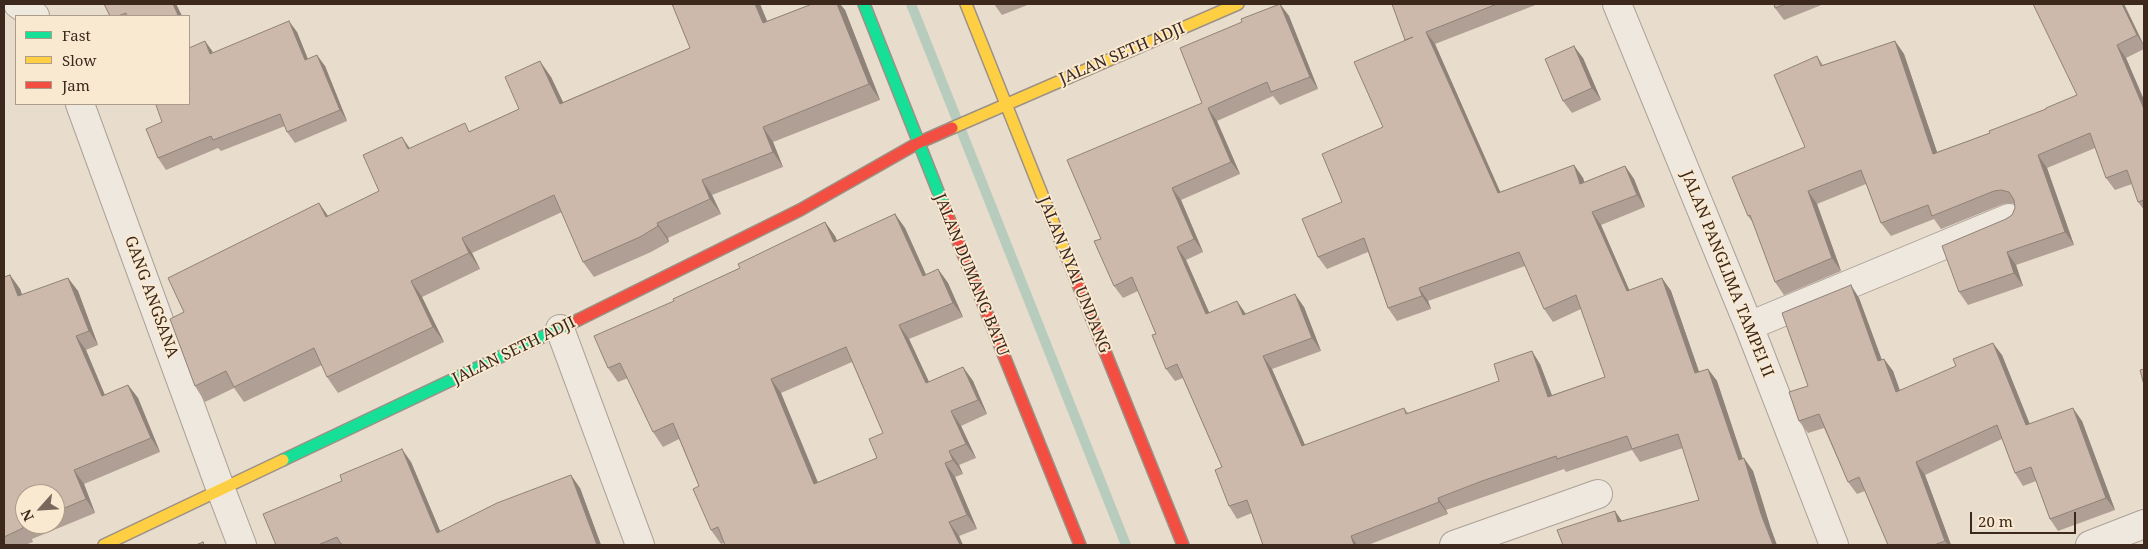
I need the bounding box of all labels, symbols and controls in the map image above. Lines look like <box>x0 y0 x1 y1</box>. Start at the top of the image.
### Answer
legend <box>15 15 190 105</box>
street label: JALAN SETH ADJI <box>1056 19 1188 89</box>
text: Fast <box>62 25 91 45</box>
text: Slow <box>62 50 96 70</box>
text: Jam <box>62 75 90 95</box>
street label: JALAN PANGLIMA TAMPEI II <box>1677 168 1777 380</box>
street label: JALAN DUMANG BATU <box>930 191 1012 359</box>
street label: JALAN NYAI UNDANG <box>1034 194 1114 356</box>
street label: GANG ANGSANA <box>120 233 182 361</box>
street label: JALAN SETH ADJI <box>449 313 579 389</box>
north arrow <box>15 484 65 534</box>
scale bar <box>1973 502 2079 534</box>
text: N <box>16 506 38 524</box>
text: 20 m <box>1978 511 2013 531</box>

